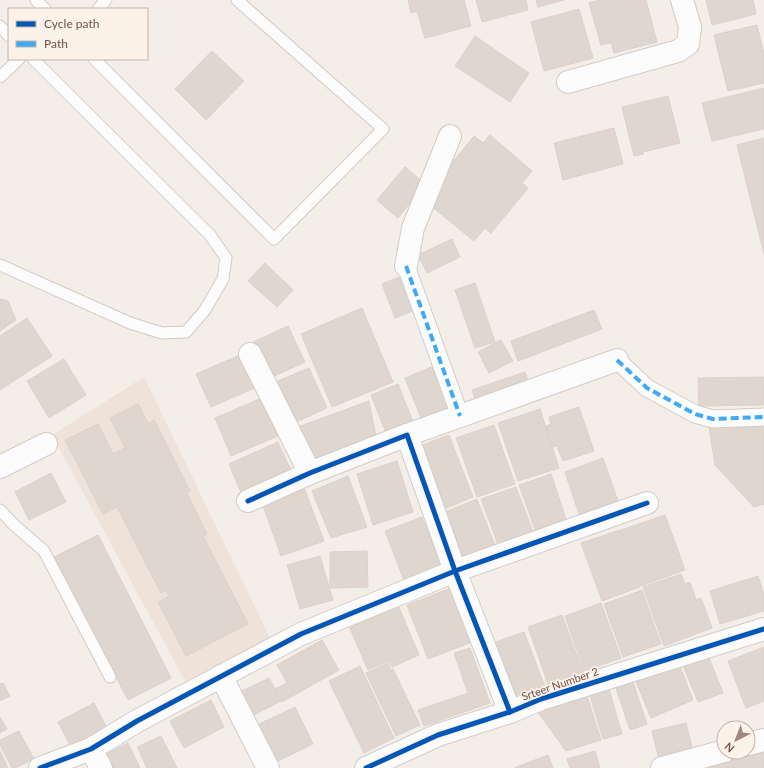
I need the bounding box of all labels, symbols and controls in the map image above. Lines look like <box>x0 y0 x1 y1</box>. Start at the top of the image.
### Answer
legend <box>8 8 148 60</box>
text: Cycle path <box>44 16 99 31</box>
text: Path <box>44 36 68 51</box>
street label: Srteer Number 2 <box>520 664 600 703</box>
north arrow <box>716 720 756 760</box>
text: N <box>721 740 736 755</box>

